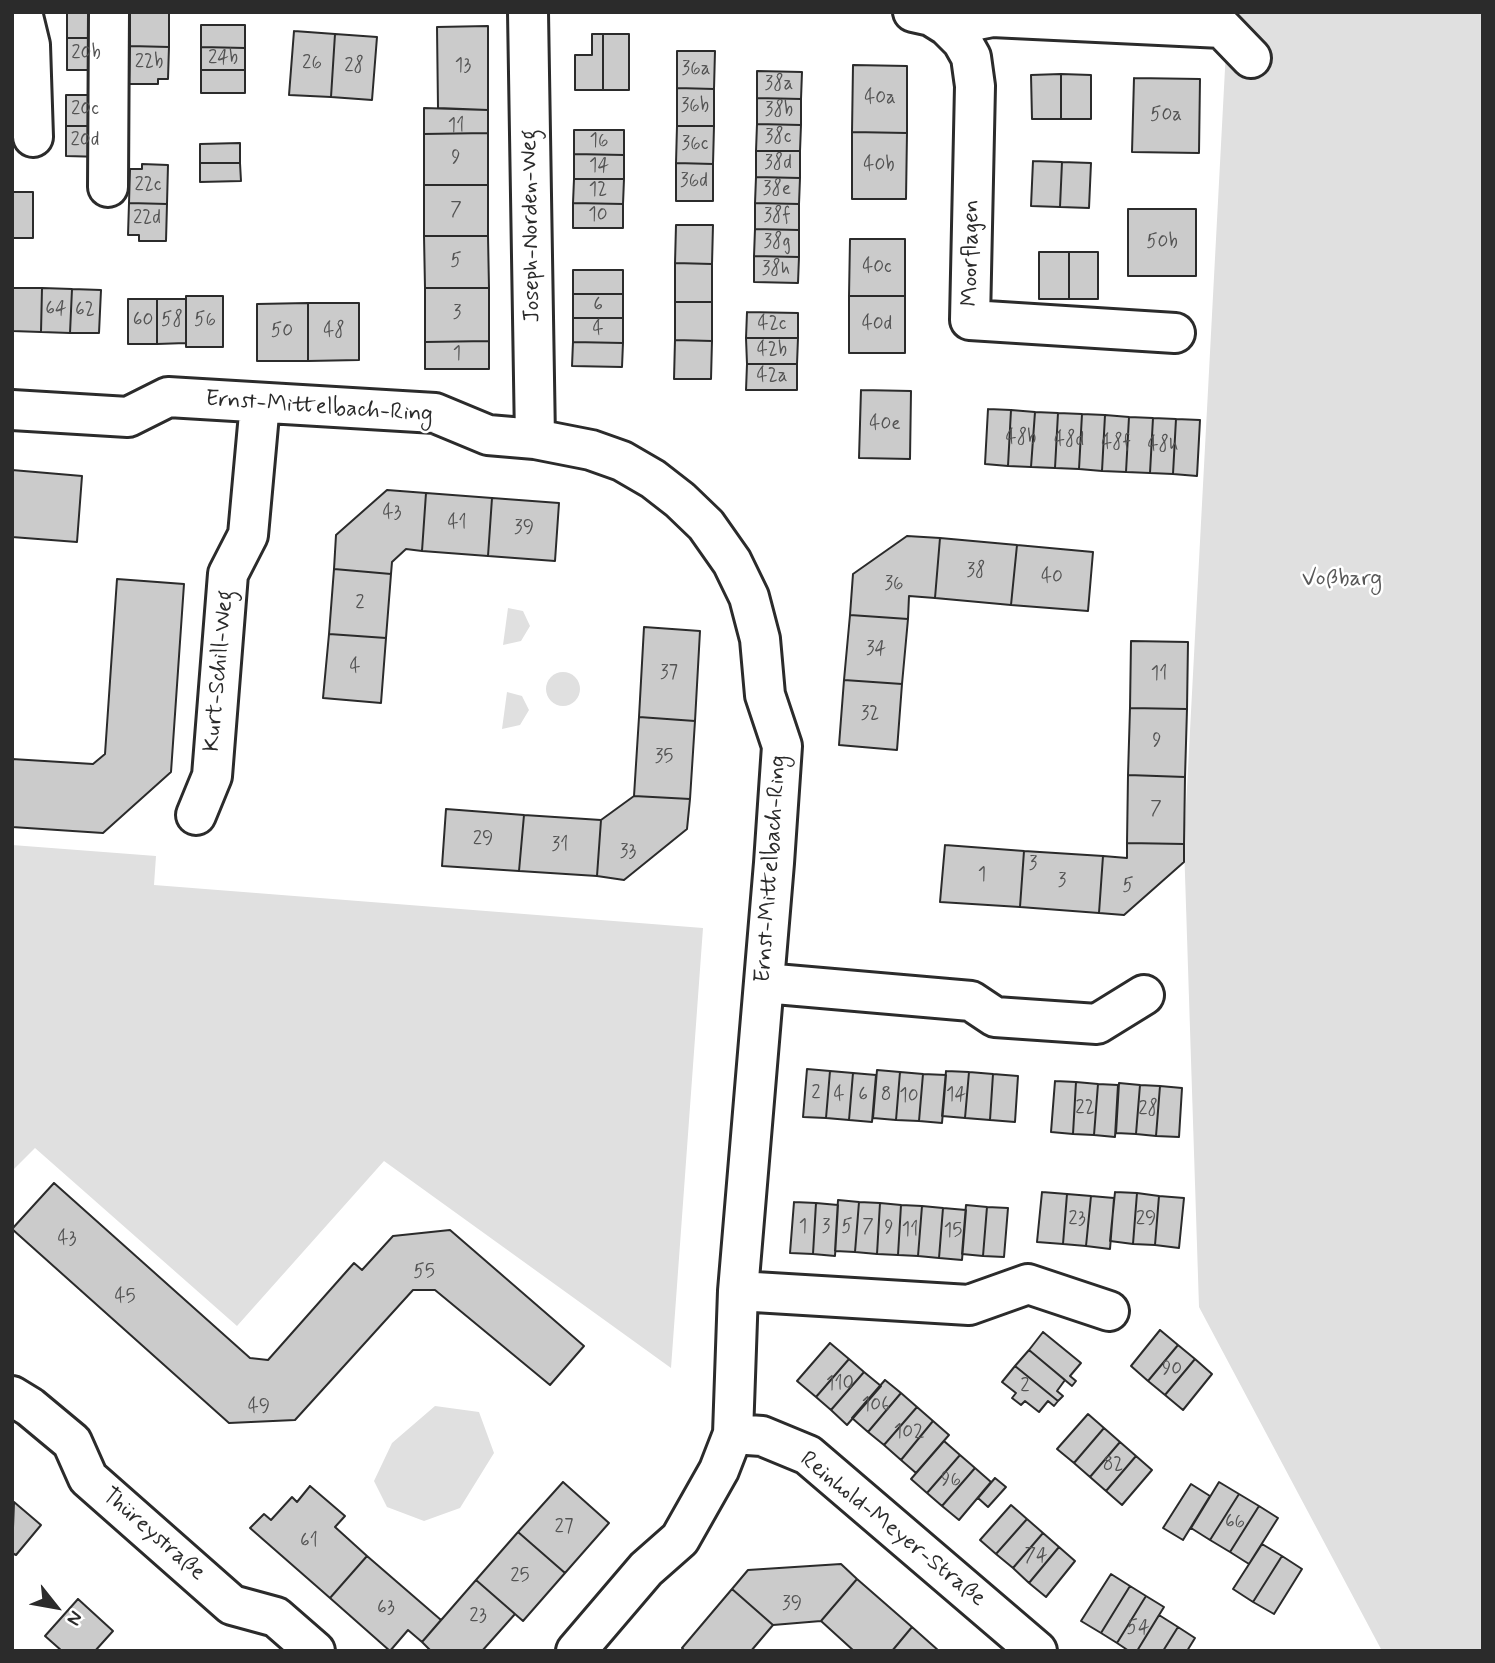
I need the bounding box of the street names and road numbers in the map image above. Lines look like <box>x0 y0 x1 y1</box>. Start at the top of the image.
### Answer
street label: Joseph-Norden-Weg <box>517 129 547 323</box>
street label: Moorflagen <box>957 199 987 307</box>
street label: Ernst-Mittelbach-Ring <box>204 386 434 430</box>
street label: Kurt-Schill-Weg <box>199 589 241 753</box>
street label: Ernst-Mittelbach-Ring <box>750 754 794 984</box>
street label: Reinhold-Meyer-Straße <box>794 1447 990 1613</box>
street label: Thüreystraße <box>96 1483 210 1587</box>

